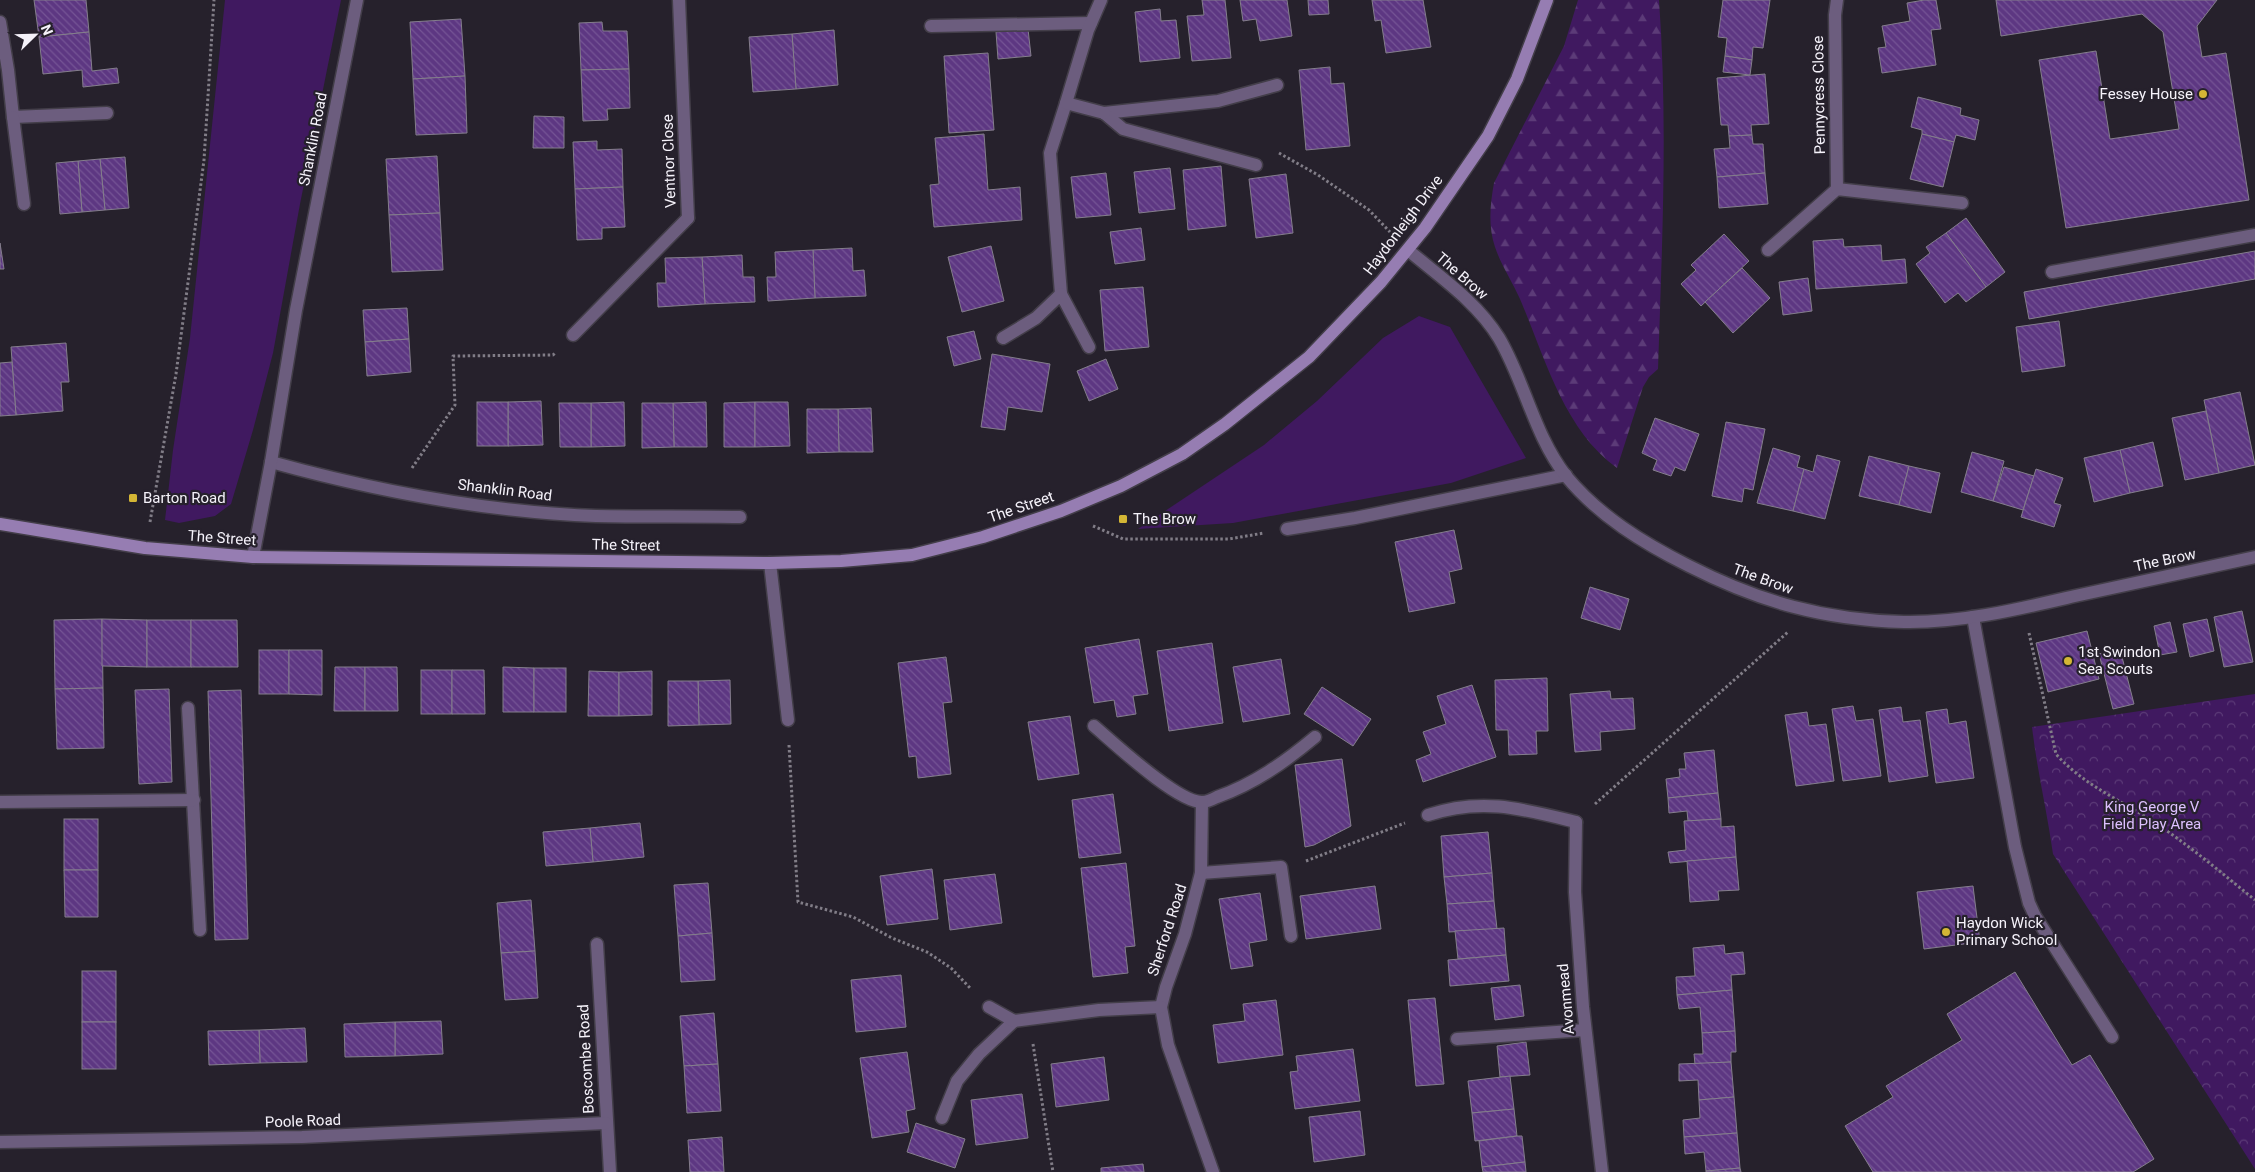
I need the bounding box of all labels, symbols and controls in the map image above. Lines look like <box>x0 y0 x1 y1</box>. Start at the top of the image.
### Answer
north arrow <box>10 10 60 60</box>
text: N <box>38 22 56 38</box>
street label: Pennycress Close <box>1809 36 1829 154</box>
place label: Fessey House <box>2100 85 2193 103</box>
marker: Fessey House <box>2197 88 2209 100</box>
street label: Shanklin Road <box>295 91 331 187</box>
street label: Ventnor Close <box>658 114 680 208</box>
street label: Haydonleigh Drive <box>1360 171 1446 278</box>
street label: The Brow <box>1432 249 1492 303</box>
street label: Shanklin Road <box>457 475 553 505</box>
street label: The Street <box>986 487 1056 527</box>
place label: Barton Road <box>143 489 226 507</box>
marker: Barton Road <box>127 492 139 504</box>
place label: The Brow <box>1133 510 1196 528</box>
marker: The Brow <box>1117 513 1129 525</box>
street label: The Street <box>187 527 257 549</box>
street label: The Street <box>592 535 660 555</box>
street label: The Brow <box>2132 545 2198 575</box>
street label: The Brow <box>1730 560 1796 598</box>
place label: 1st Swindon Sea Scouts <box>2078 643 2160 678</box>
marker: 1st Swindon Sea Scouts <box>2062 655 2074 667</box>
park label: King George V Field Play Area <box>2103 798 2201 833</box>
street label: Sherford Road <box>1144 882 1190 978</box>
place label: Haydon Wick Primary School <box>1956 914 2057 949</box>
marker: Haydon Wick Primary School <box>1940 926 1952 938</box>
street label: Avonmead <box>1554 963 1578 1035</box>
street label: Boscombe Road <box>574 1004 598 1114</box>
street label: Poole Road <box>265 1111 341 1131</box>

